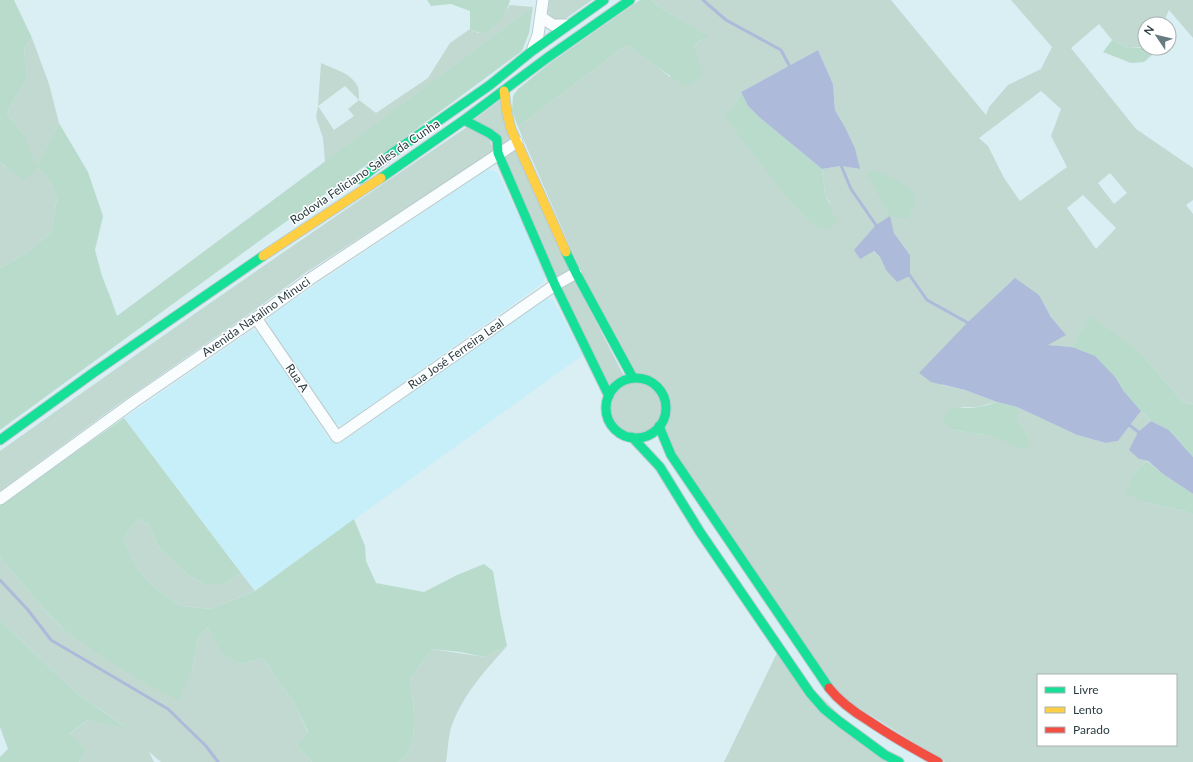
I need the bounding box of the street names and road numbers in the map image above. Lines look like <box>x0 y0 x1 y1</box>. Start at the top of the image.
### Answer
street label: Rodovia Feliciano Salles da Cunha <box>287 116 442 227</box>
street label: Avenida Natalino Minuci <box>199 273 313 360</box>
street label: Rua José Ferreira Leal <box>405 315 506 392</box>
street label: Rua A <box>283 361 313 395</box>

